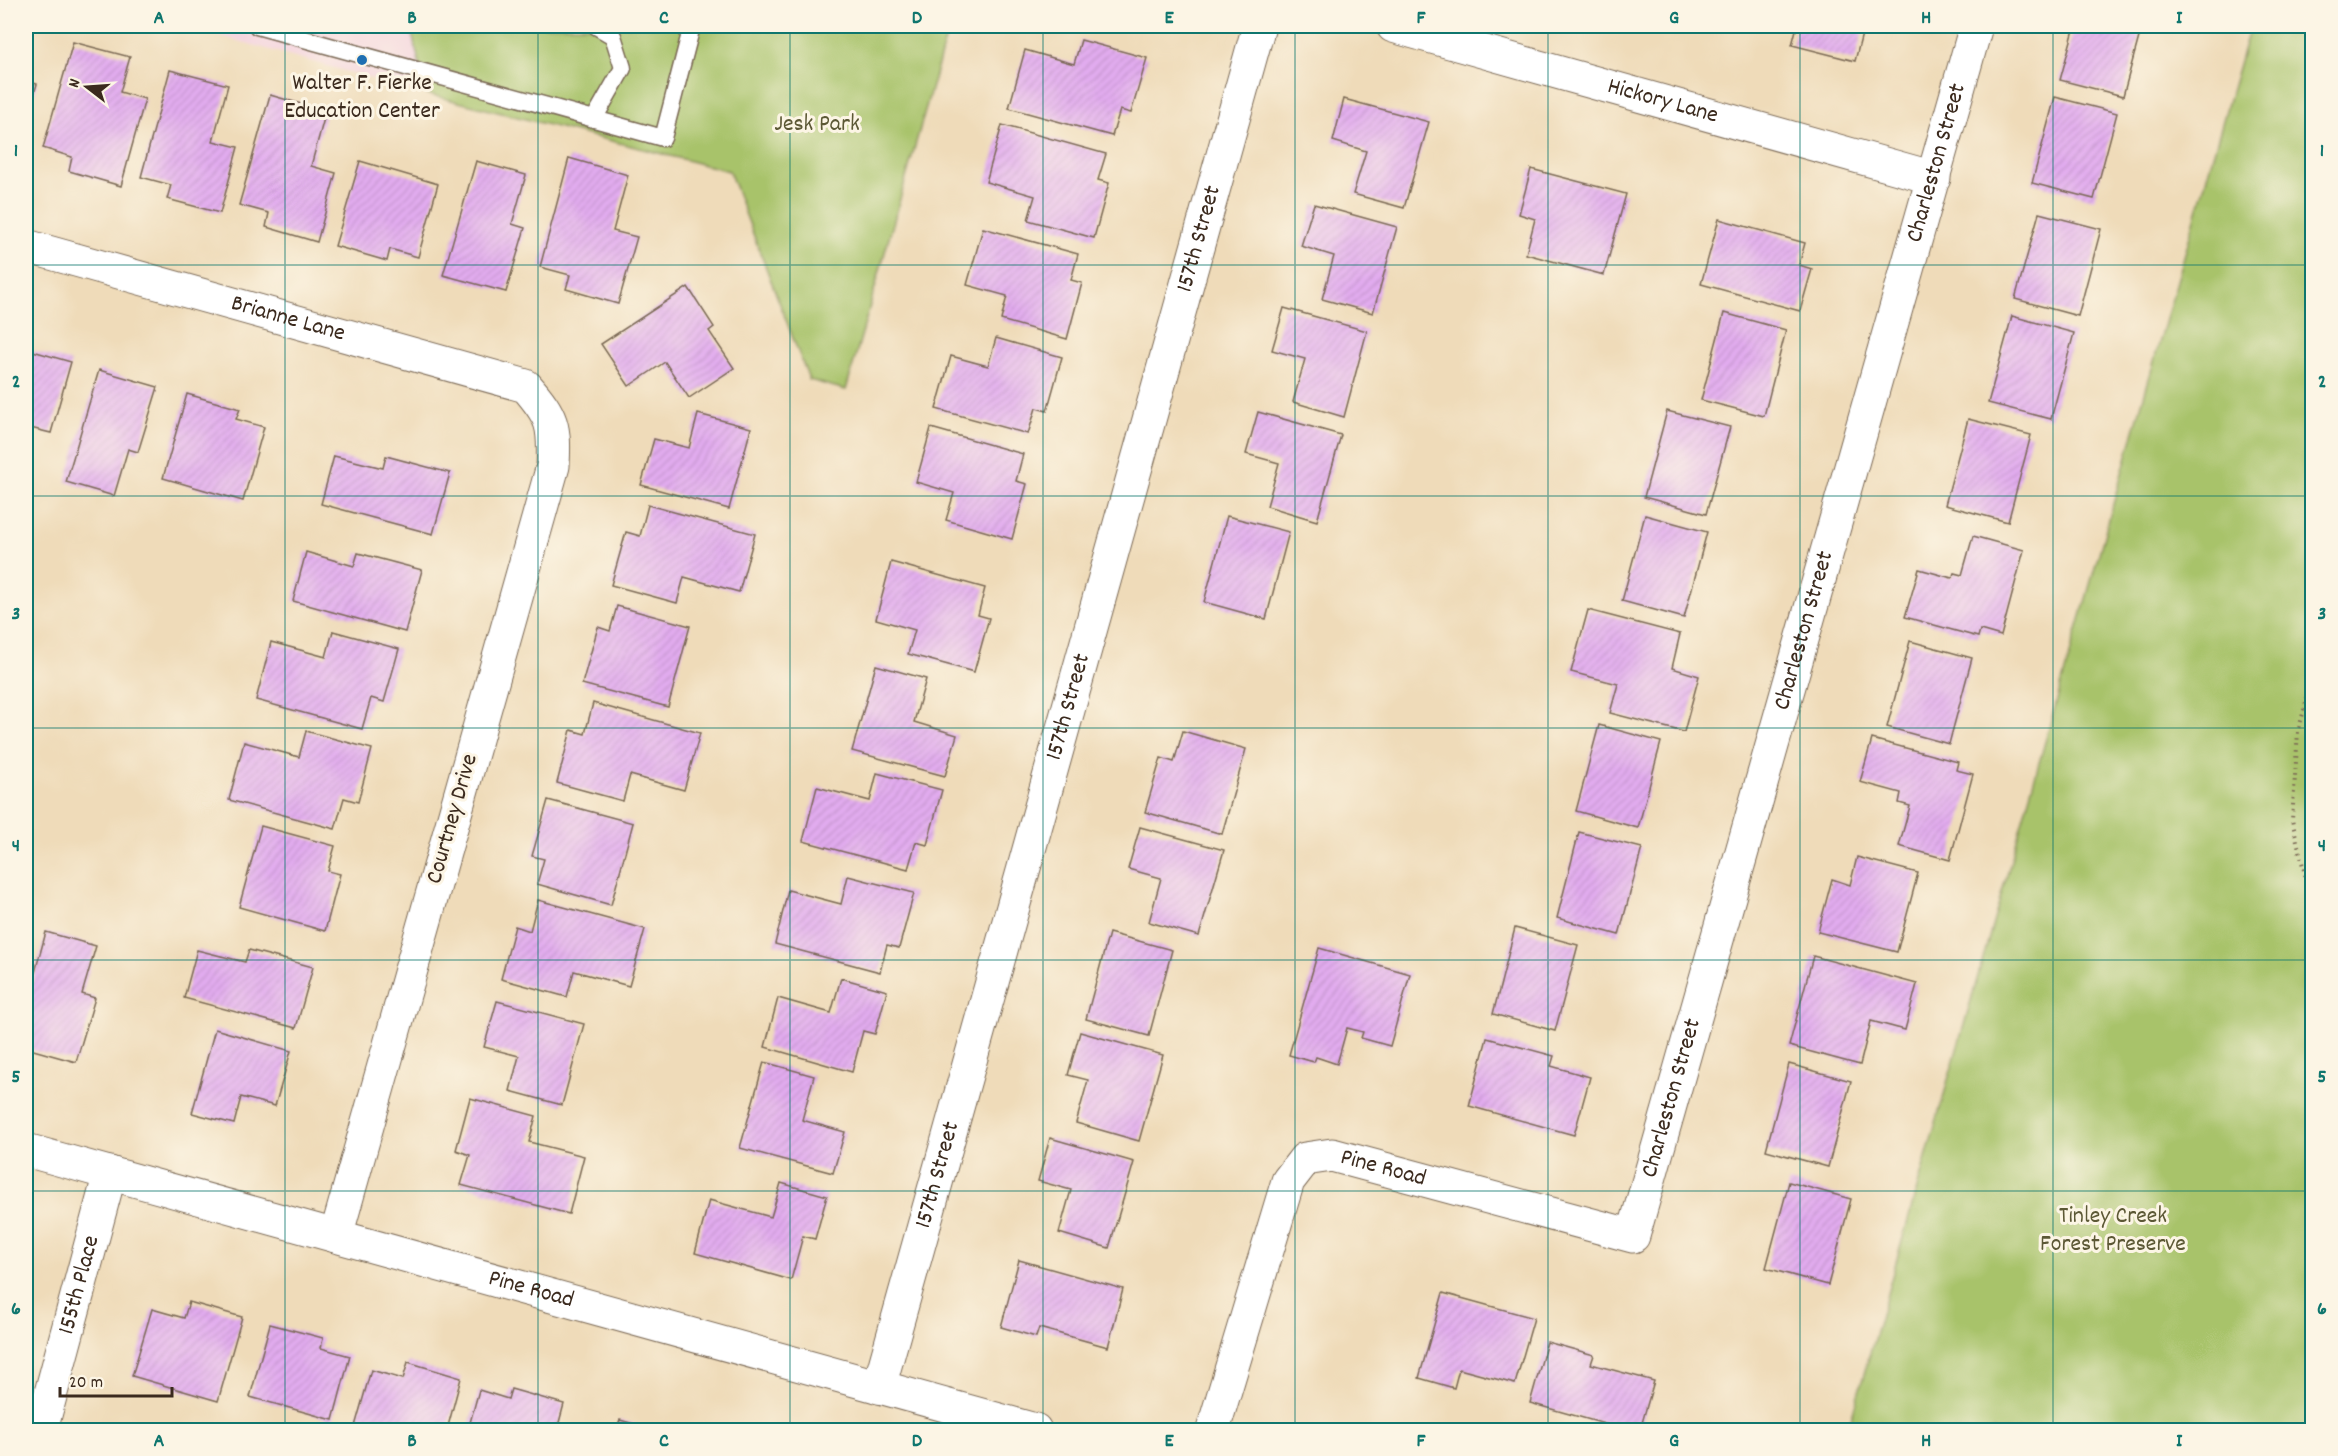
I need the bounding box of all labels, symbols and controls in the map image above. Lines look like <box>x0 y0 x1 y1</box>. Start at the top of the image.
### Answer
text: A <box>154 5 165 33</box>
text: B <box>407 5 417 33</box>
text: C <box>659 5 669 33</box>
text: D <box>912 5 923 33</box>
text: E <box>1164 5 1174 33</box>
text: F <box>1417 5 1427 33</box>
text: G <box>1669 5 1679 33</box>
text: H <box>1921 5 1931 33</box>
text: I <box>2176 5 2183 33</box>
marker: Walter F. Fierke Education Center <box>355 53 369 67</box>
north arrow <box>57 57 117 117</box>
place label: Walter F. Fierke Education Center <box>284 67 440 129</box>
street label: Hickory Lane <box>1603 70 1722 133</box>
text: N <box>63 76 87 90</box>
street label: Charleston Street <box>1898 80 1976 247</box>
park label: Jesk Park <box>774 108 860 142</box>
text: 1 <box>14 138 18 166</box>
text: 1 <box>2320 138 2324 166</box>
street label: 157th Street <box>1168 182 1231 296</box>
street label: Brianne Lane <box>227 287 349 351</box>
text: 2 <box>12 369 20 397</box>
text: 2 <box>2318 369 2326 397</box>
street label: Charleston Street <box>1766 547 1843 714</box>
text: 3 <box>12 601 20 629</box>
text: 3 <box>2318 601 2326 629</box>
street label: 157th Street <box>1038 650 1100 764</box>
street label: Courtney Drive <box>418 750 488 888</box>
text: 4 <box>12 833 20 861</box>
text: 4 <box>2318 833 2326 861</box>
street label: Charleston Street <box>1633 1015 1711 1182</box>
text: 5 <box>11 1064 21 1092</box>
text: 5 <box>2317 1064 2327 1092</box>
street label: 157th Street <box>907 1118 969 1232</box>
street label: Pine Road <box>1336 1141 1430 1197</box>
park label: Tinley Creek Forest Preserve <box>2040 1200 2186 1262</box>
street label: 155th Place <box>50 1232 109 1338</box>
street label: Pine Road <box>484 1262 578 1318</box>
text: 6 <box>11 1296 21 1324</box>
text: 6 <box>2317 1296 2327 1324</box>
scale bar <box>60 1360 172 1398</box>
text: 20 m <box>69 1371 103 1396</box>
text: A <box>154 1428 165 1456</box>
text: B <box>407 1428 417 1456</box>
text: C <box>659 1428 669 1456</box>
text: D <box>912 1428 923 1456</box>
text: E <box>1164 1428 1174 1456</box>
text: F <box>1417 1428 1427 1456</box>
text: G <box>1669 1428 1679 1456</box>
text: H <box>1921 1428 1931 1456</box>
text: I <box>2176 1428 2183 1456</box>

